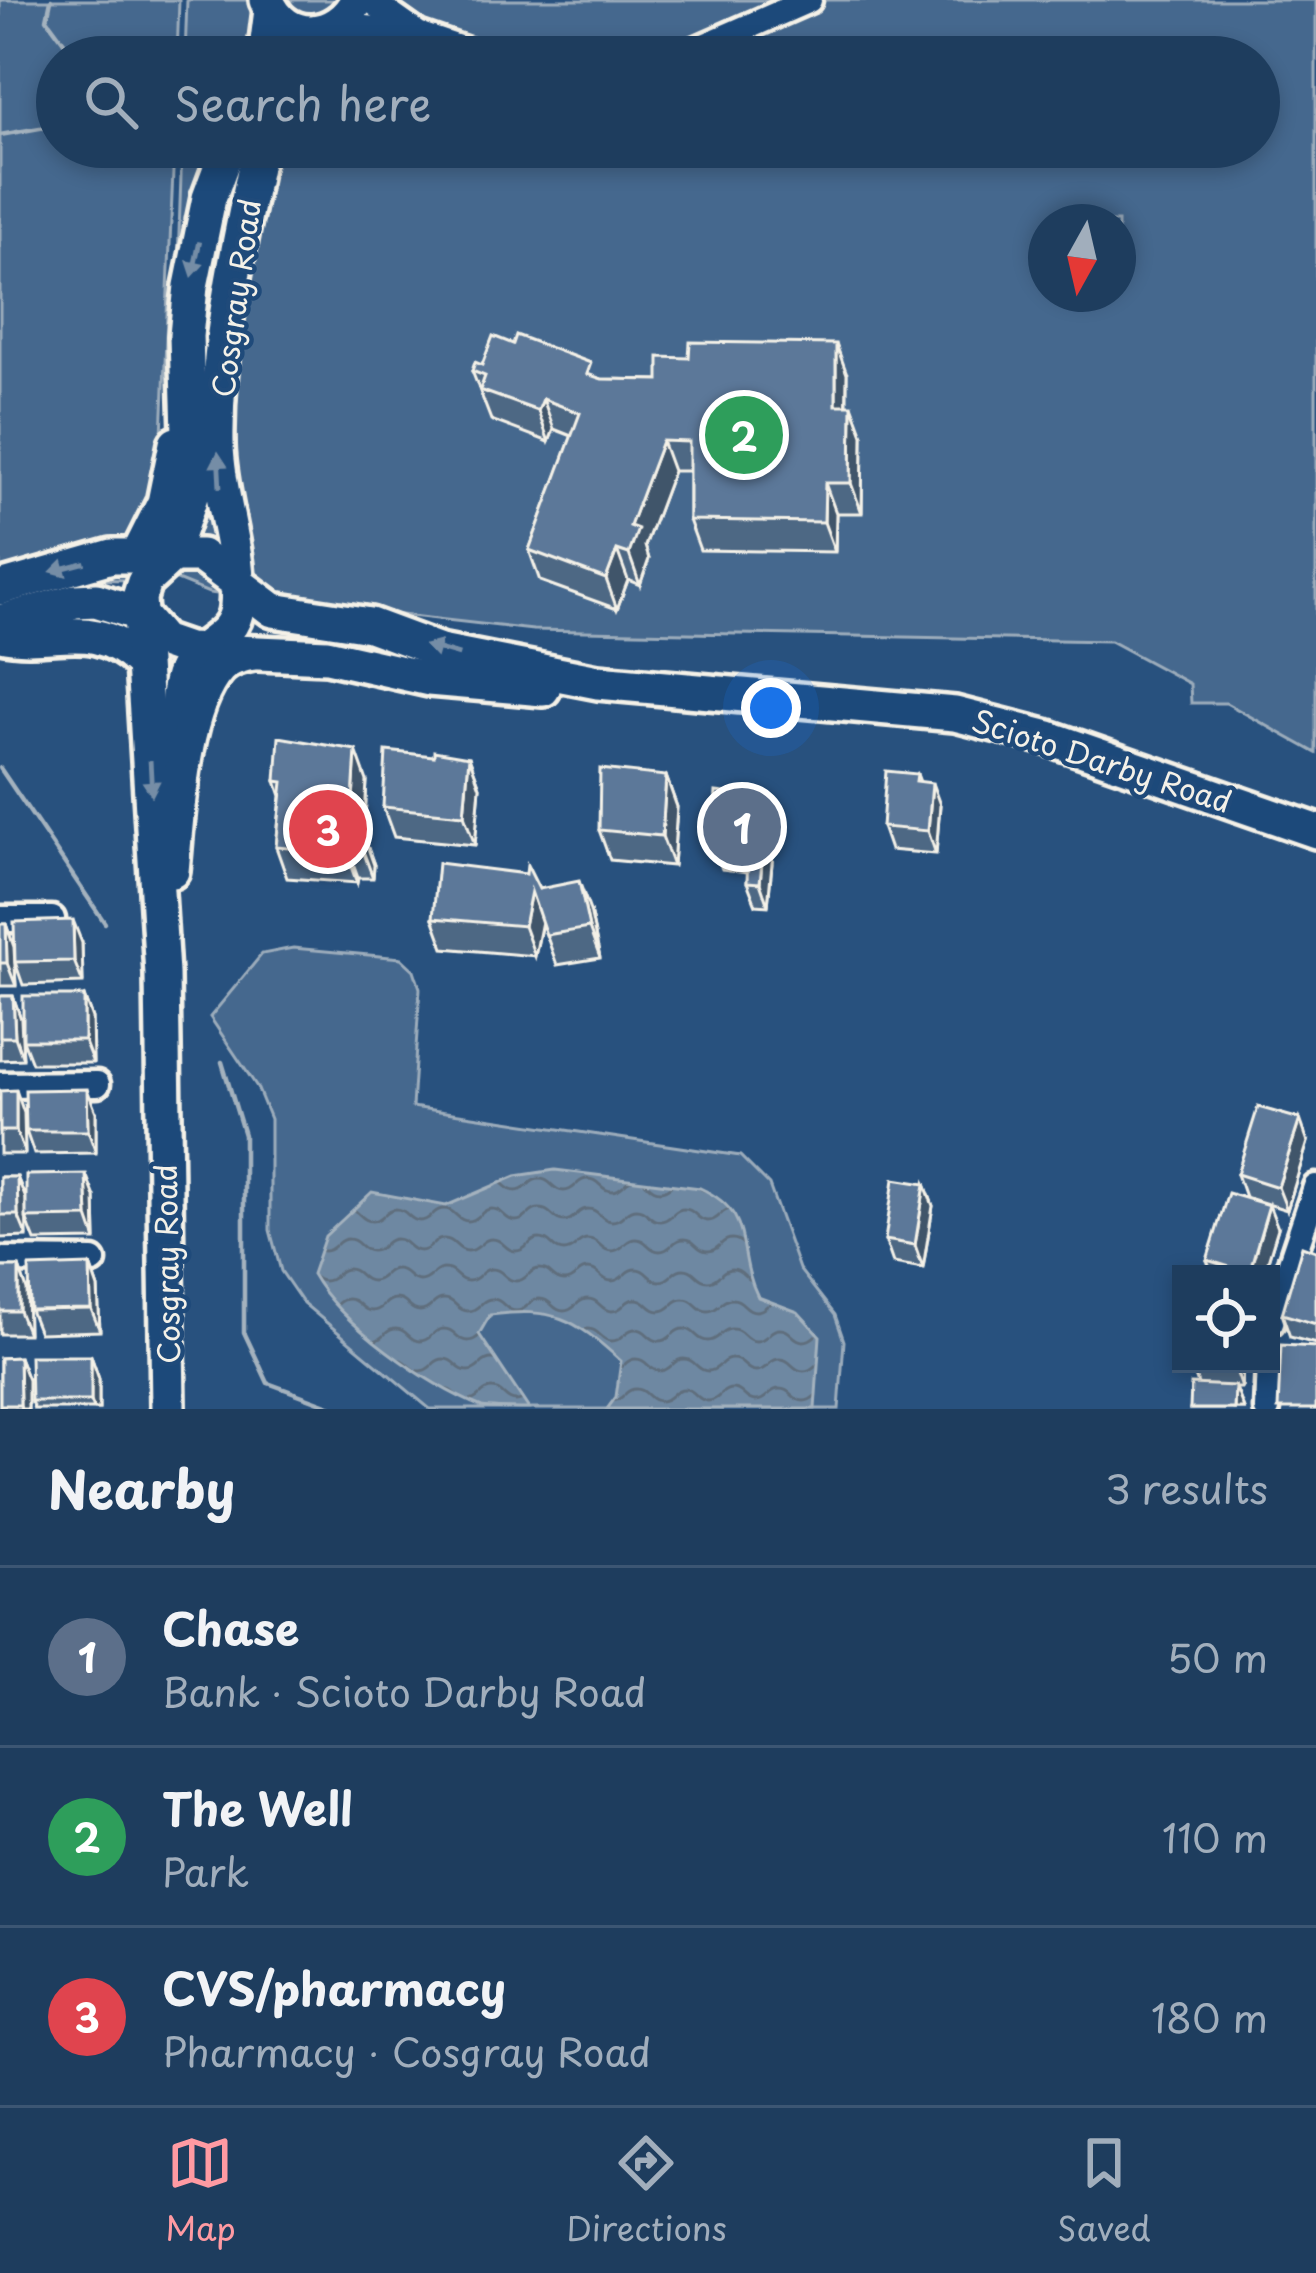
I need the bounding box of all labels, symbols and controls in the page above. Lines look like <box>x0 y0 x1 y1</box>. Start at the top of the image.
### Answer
search box <box>36 36 1280 168</box>
text: Search here <box>174 68 431 136</box>
icon: search <box>78 69 144 135</box>
street label: Cosgray Road <box>199 196 271 400</box>
north arrow <box>1028 204 1136 312</box>
one-way arrow <box>186 241 205 279</box>
pin: 2 <box>705 390 783 480</box>
one-way arrow <box>209 450 228 488</box>
one-way arrow <box>50 558 87 577</box>
one-way arrow <box>423 640 460 658</box>
your location <box>741 678 801 738</box>
street label: Scioto Darby Road <box>966 697 1238 823</box>
one-way arrow <box>141 760 160 797</box>
pin: 1 <box>703 782 781 872</box>
pin: 3 <box>289 784 367 874</box>
street label: Cosgray Road <box>142 1164 190 1364</box>
map controls <box>1172 1265 1280 1373</box>
button: locate <box>1172 1265 1280 1373</box>
text: Nearby <box>48 1449 235 1526</box>
text: 3 results <box>1105 1458 1268 1517</box>
text: Chase <box>162 1593 300 1661</box>
text: 1 <box>78 1627 96 1686</box>
text: 50 m <box>1167 1627 1268 1686</box>
text: Bank · Scioto Darby Road <box>162 1661 647 1720</box>
text: The Well <box>162 1773 353 1841</box>
text: 2 <box>73 1807 101 1866</box>
text: 110 m <box>1162 1807 1268 1866</box>
text: Park <box>162 1841 249 1900</box>
text: CVS/pharmacy <box>162 1953 506 2021</box>
text: 3 <box>74 1987 100 2046</box>
text: 180 m <box>1151 1987 1268 2046</box>
text: Pharmacy · Cosgray Road <box>162 2021 651 2080</box>
tab: Map <box>165 2130 236 2252</box>
tab: Directions <box>566 2130 727 2252</box>
tab: Saved <box>1057 2130 1151 2252</box>

